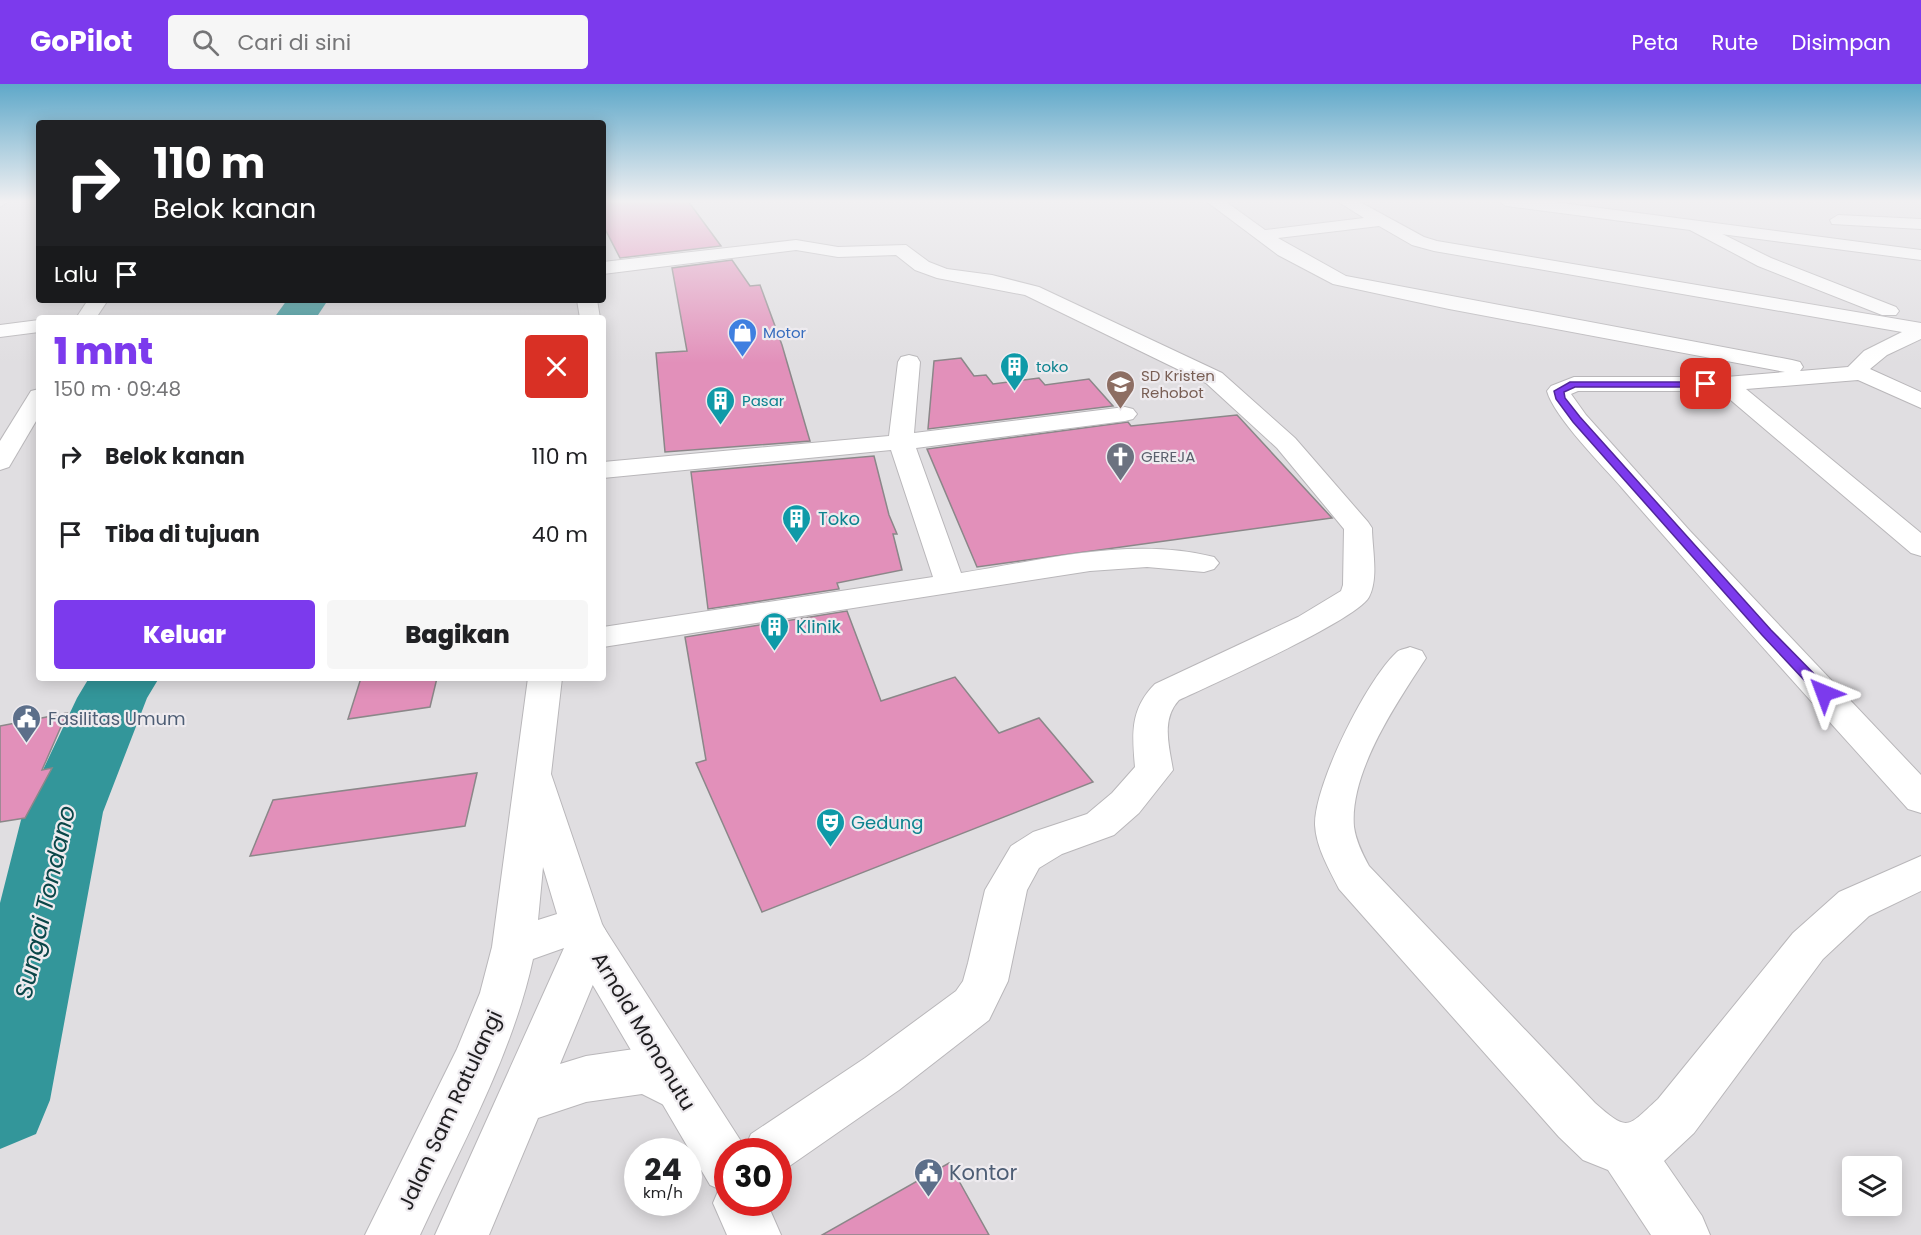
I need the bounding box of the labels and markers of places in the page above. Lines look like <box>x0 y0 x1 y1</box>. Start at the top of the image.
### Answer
shop icon: Motor <box>726 316 758 358</box>
place label: Motor <box>763 322 807 343</box>
building icon: toko <box>999 350 1031 392</box>
place label: toko <box>1036 356 1068 377</box>
pin <box>1680 358 1731 409</box>
place label: SD Kristen Rehobot <box>1141 365 1215 403</box>
school or university icon: SD Kristen Rehobot <box>1104 368 1136 410</box>
building icon: Pasar <box>705 384 737 426</box>
place label: Pasar <box>742 390 785 411</box>
church icon: GEREJA <box>1104 440 1136 482</box>
place label: GEREJA <box>1141 446 1195 467</box>
building icon: Toko <box>781 502 813 544</box>
place label: Toko <box>818 506 860 531</box>
building icon: Klinik <box>759 610 791 652</box>
place label: Klinik <box>796 614 842 639</box>
public building icon: Fasilitas Umum <box>11 702 43 744</box>
place label: Fasilitas Umum <box>48 706 186 731</box>
theatre icon: Gedung <box>814 806 846 848</box>
place label: Gedung <box>851 810 924 835</box>
public building icon: Kontor <box>912 1156 944 1198</box>
place label: Kontor <box>949 1158 1018 1187</box>

